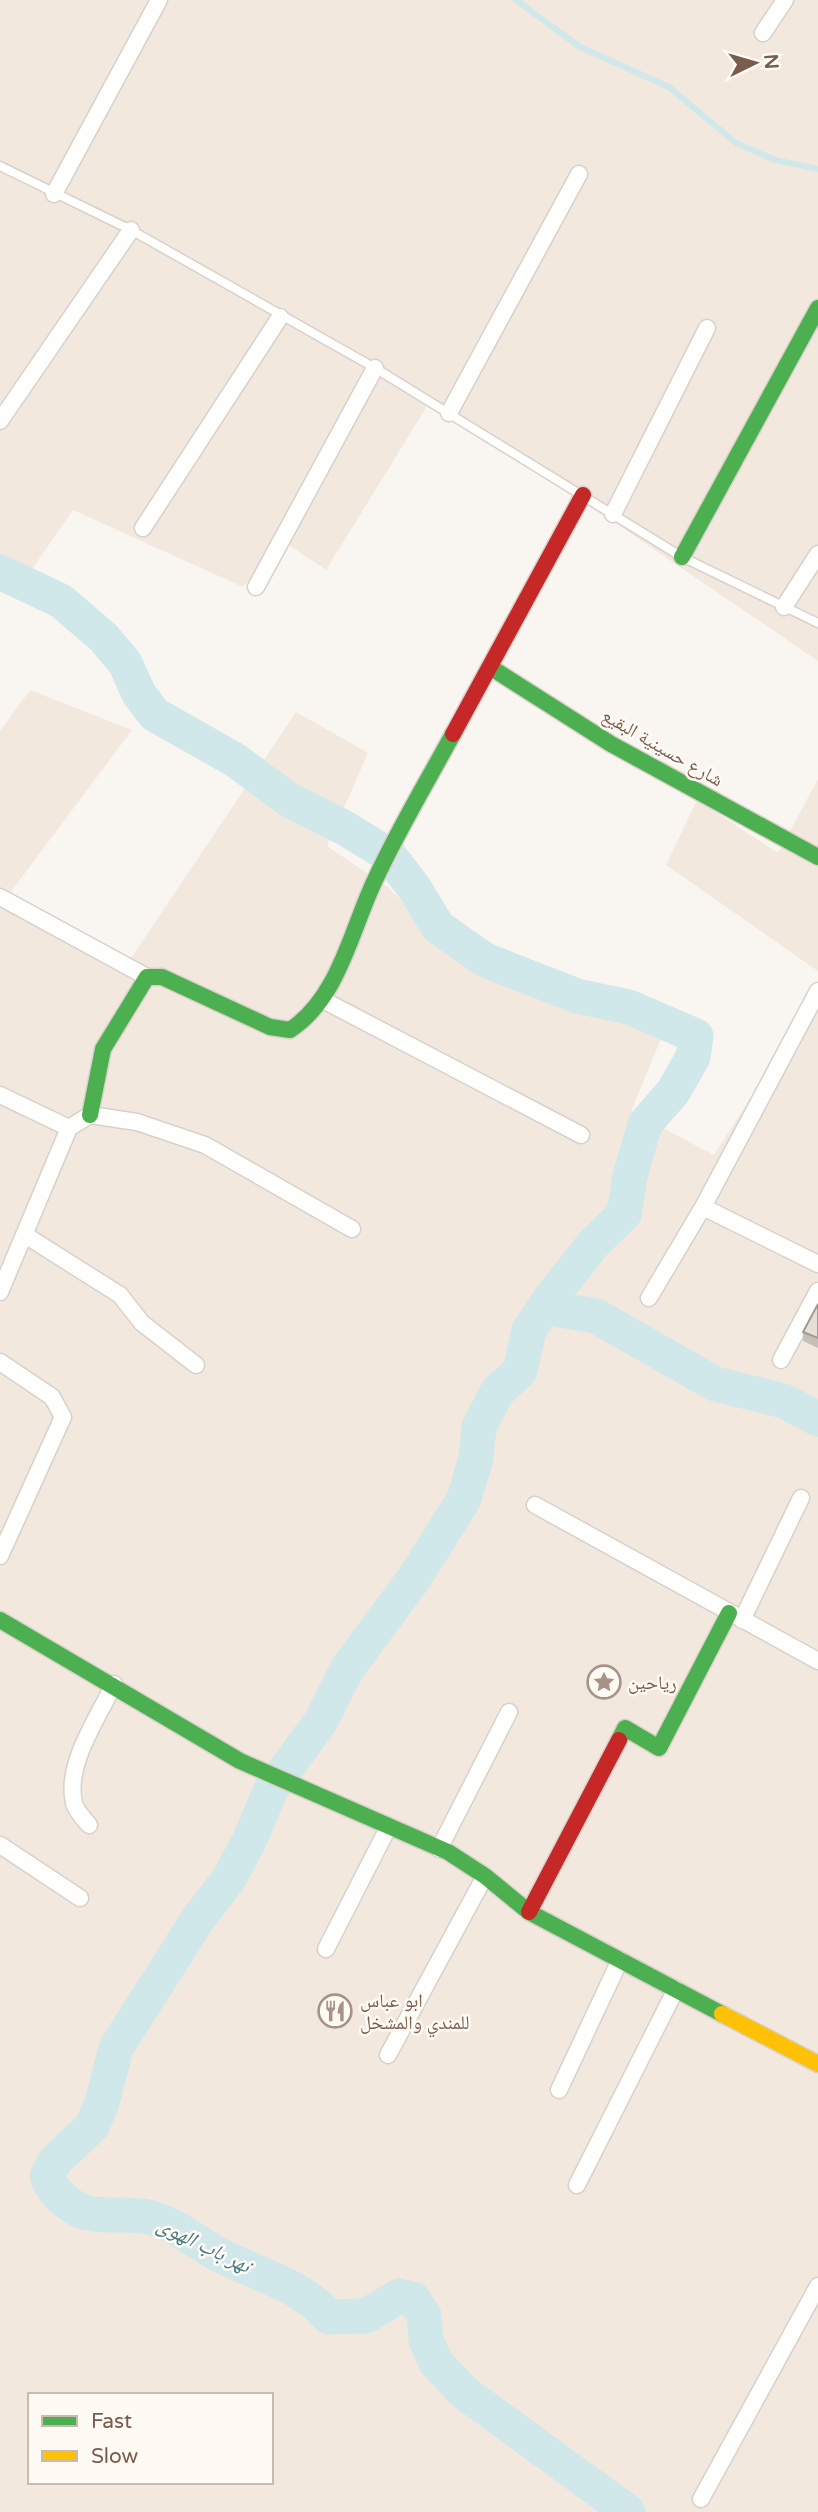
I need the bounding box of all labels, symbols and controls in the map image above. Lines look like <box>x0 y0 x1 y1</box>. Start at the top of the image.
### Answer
north arrow <box>720 28 790 98</box>
text: N <box>759 53 783 70</box>
street label: شارع حسينية البقيع <box>598 704 727 792</box>
place icon: رياحين <box>585 1663 623 1701</box>
place label: رياحين <box>628 1672 677 1694</box>
place label: ابو عباس للمندي والمشخل <box>360 1990 470 2038</box>
restaurant icon: ابو عباس للمندي والمشخل <box>316 1992 354 2030</box>
water label: نهر باب الهوى <box>153 2212 258 2280</box>
legend <box>28 2393 273 2484</box>
text: Fast <box>91 2409 132 2434</box>
text: Slow <box>91 2444 139 2469</box>

